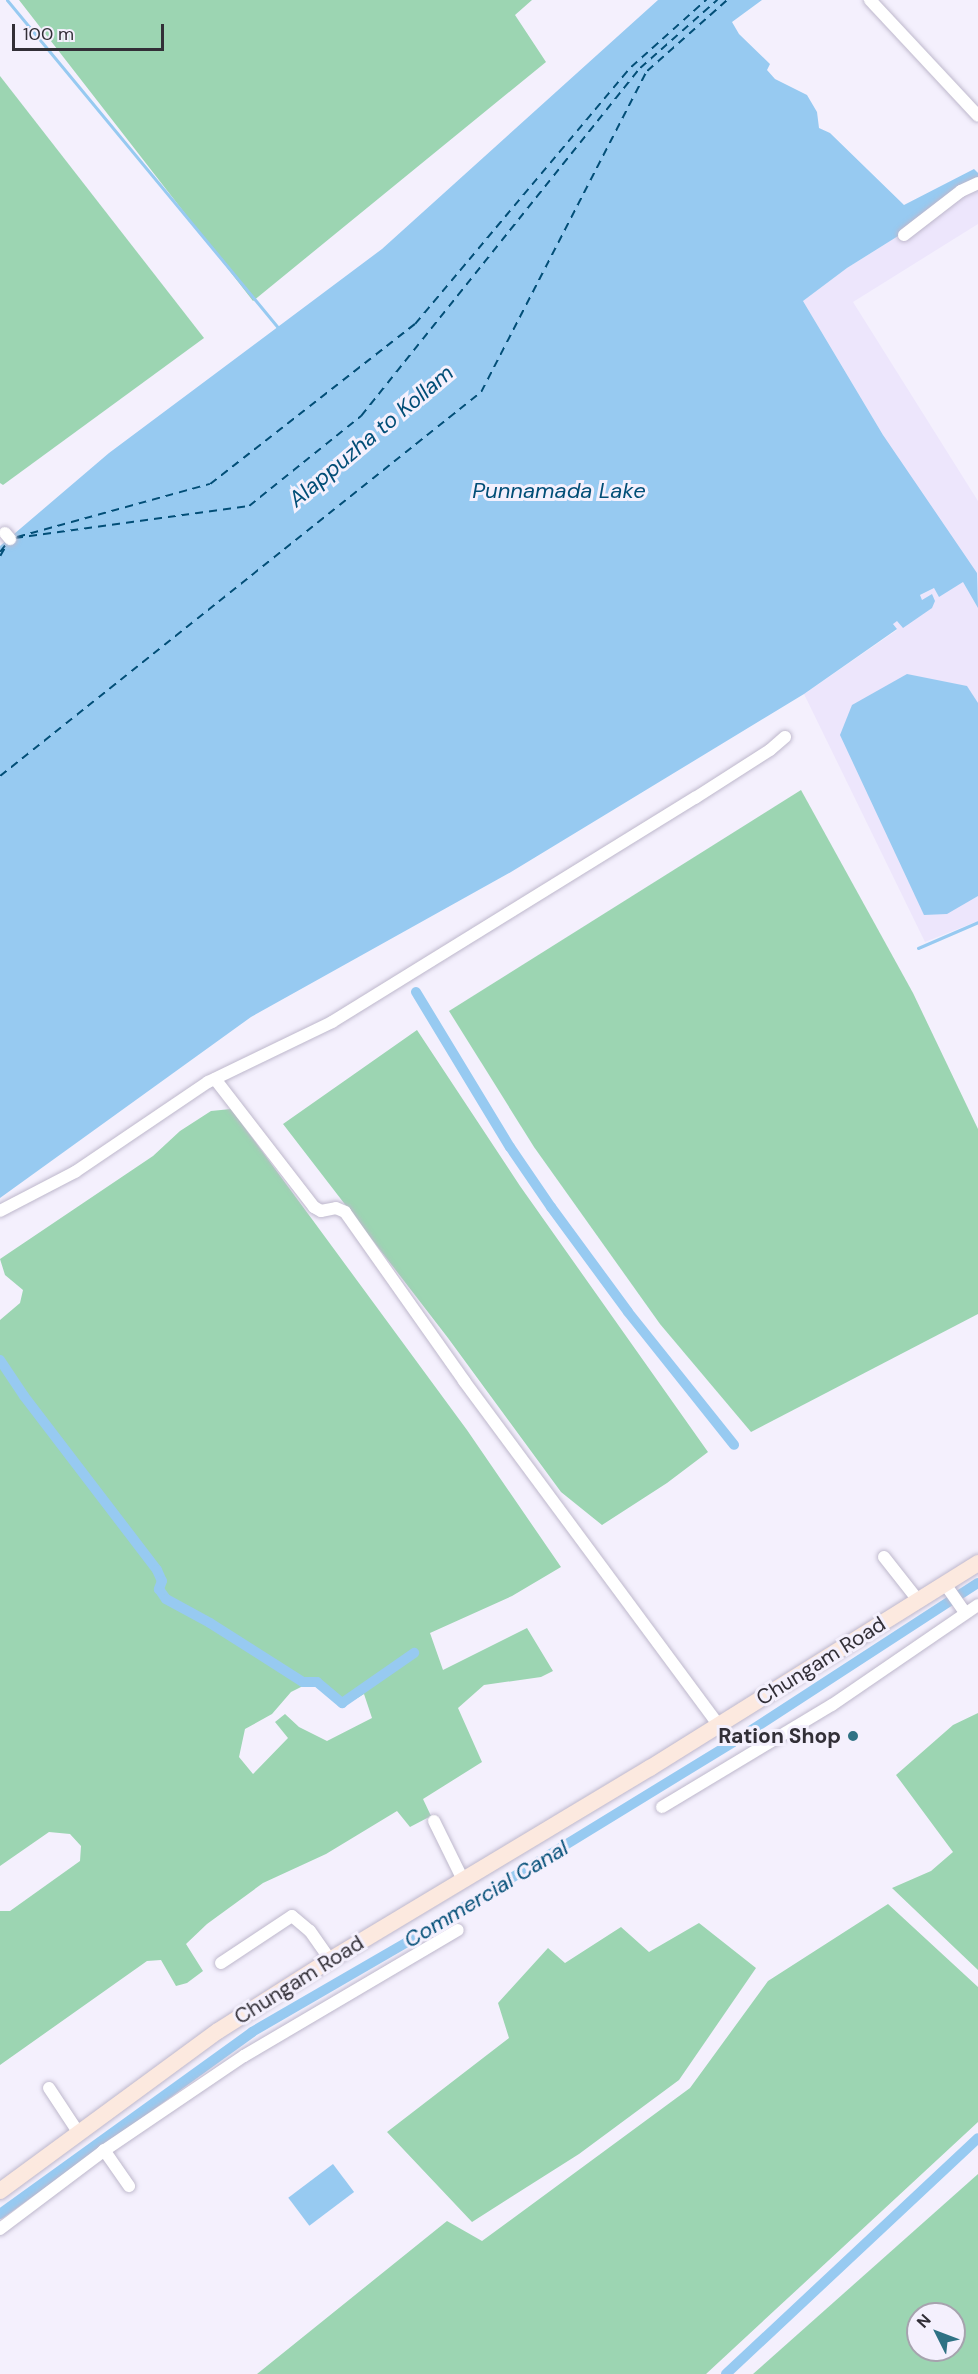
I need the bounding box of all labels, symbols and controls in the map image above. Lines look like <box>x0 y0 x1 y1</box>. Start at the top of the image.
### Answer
scale bar <box>15 12 166 50</box>
text: 100 m <box>23 22 74 46</box>
water label: Alappuzha to Kollam <box>283 359 459 513</box>
water label: Punnamada Lake <box>472 478 646 504</box>
street label: Chungam Road <box>752 1611 890 1711</box>
place label: Ration Shop <box>718 1723 841 1749</box>
marker: Ration Shop <box>846 1729 860 1743</box>
water label: Commercial Canal <box>399 1835 573 1953</box>
street label: Chungam Road <box>230 1930 368 2030</box>
north arrow <box>906 2302 966 2362</box>
text: N <box>912 2310 935 2332</box>

